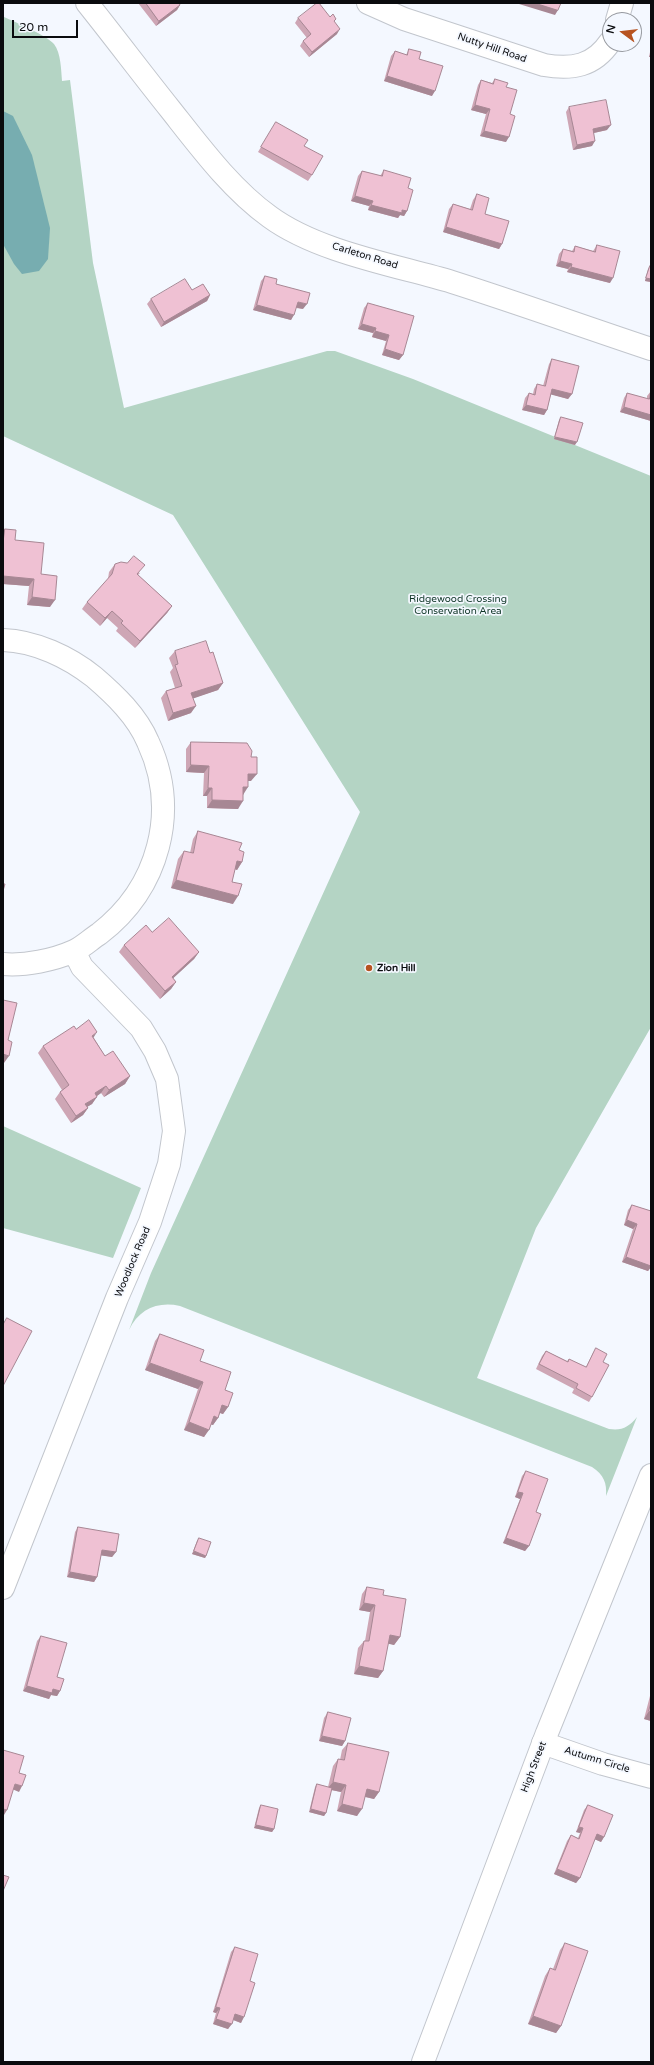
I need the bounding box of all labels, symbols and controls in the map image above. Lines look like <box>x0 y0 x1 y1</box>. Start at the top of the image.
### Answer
scale bar <box>14 12 80 38</box>
north arrow <box>602 12 642 52</box>
text: 20 m <box>19 20 48 34</box>
text: N <box>603 23 618 35</box>
street label: Nutty Hill Road <box>456 31 528 65</box>
street label: Carleton Road <box>331 240 399 272</box>
park label: Ridgewood Crossing Conservation Area <box>409 593 507 616</box>
place label: Zion Hill <box>377 962 416 974</box>
marker: Zion Hill <box>364 963 374 973</box>
street label: Woodlock Road <box>113 1225 153 1299</box>
street label: High Street <box>519 1740 549 1794</box>
street label: Autumn Circle <box>563 1744 631 1776</box>

